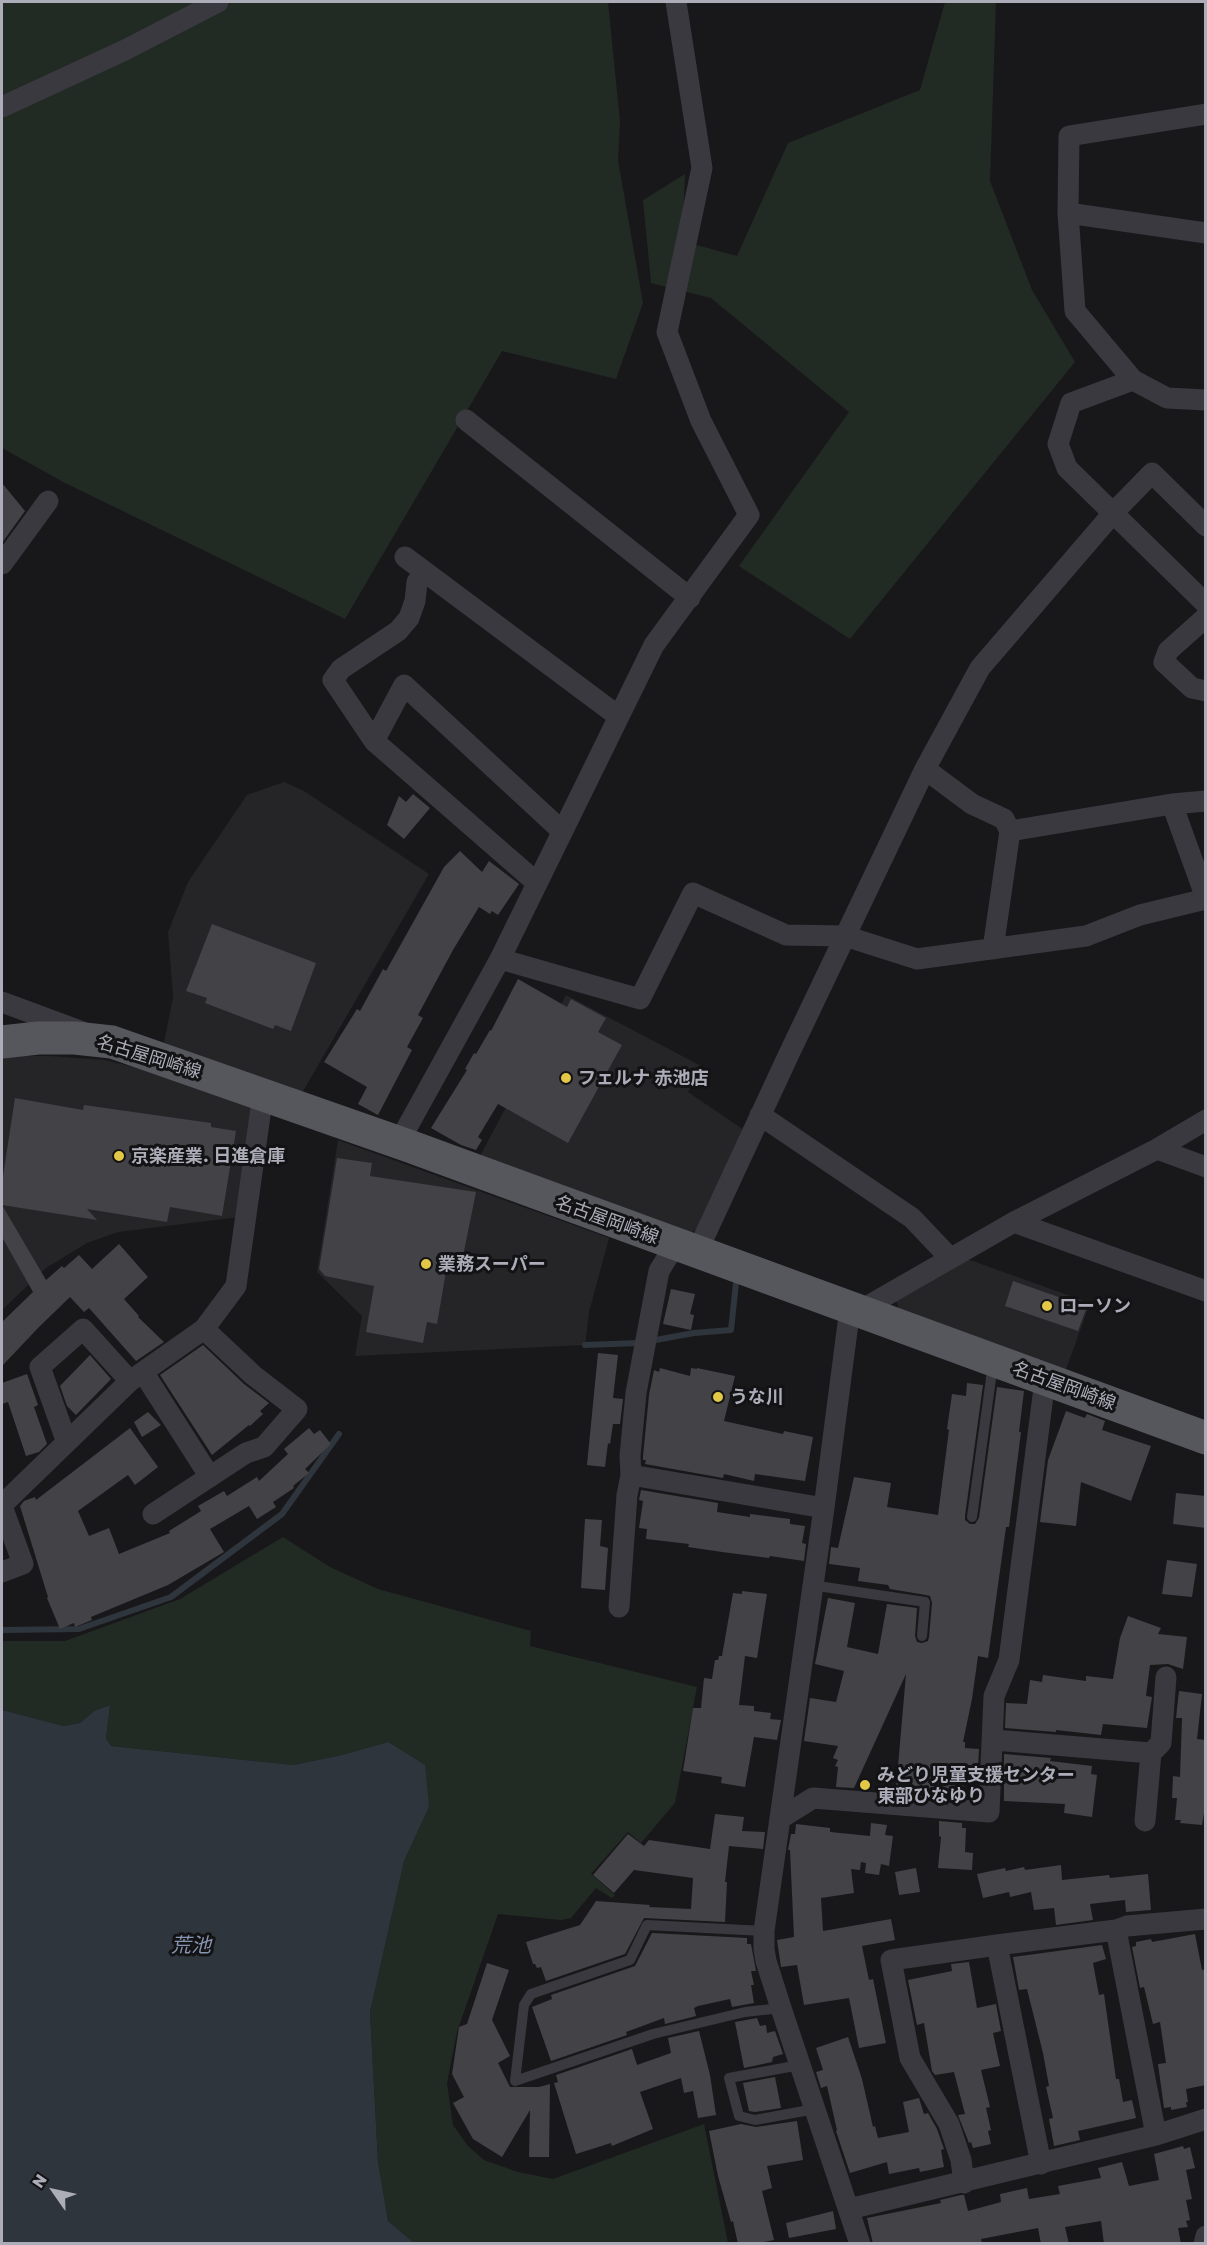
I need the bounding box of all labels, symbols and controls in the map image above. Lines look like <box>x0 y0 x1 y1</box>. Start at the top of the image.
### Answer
street label: 名古屋岡崎線 <box>94 1031 204 1083</box>
place label: フェルナ 赤池店 <box>578 1067 708 1089</box>
marker: フェルナ 赤池店 <box>559 1071 573 1085</box>
place label: 京楽産業. 日進倉庫 <box>131 1145 285 1167</box>
marker: 京楽産業. 日進倉庫 <box>112 1149 126 1163</box>
street label: 名古屋岡崎線 <box>553 1191 661 1249</box>
place label: 業務スーパー <box>438 1253 546 1275</box>
marker: 業務スーパー <box>419 1257 433 1271</box>
place label: ローソン <box>1059 1295 1131 1317</box>
marker: ローソン <box>1040 1299 1054 1313</box>
street label: 名古屋岡崎線 <box>1010 1357 1118 1415</box>
place label: うな川 <box>730 1386 784 1408</box>
marker: うな川 <box>711 1390 725 1404</box>
place label: みどり児童支援センター 東部ひなゆり <box>877 1764 1075 1806</box>
marker: みどり児童支援センター 東部ひなゆり <box>858 1778 872 1792</box>
water label: 荒池 <box>171 1934 211 1958</box>
north arrow <box>24 2161 84 2221</box>
text: N <box>27 2170 51 2192</box>

